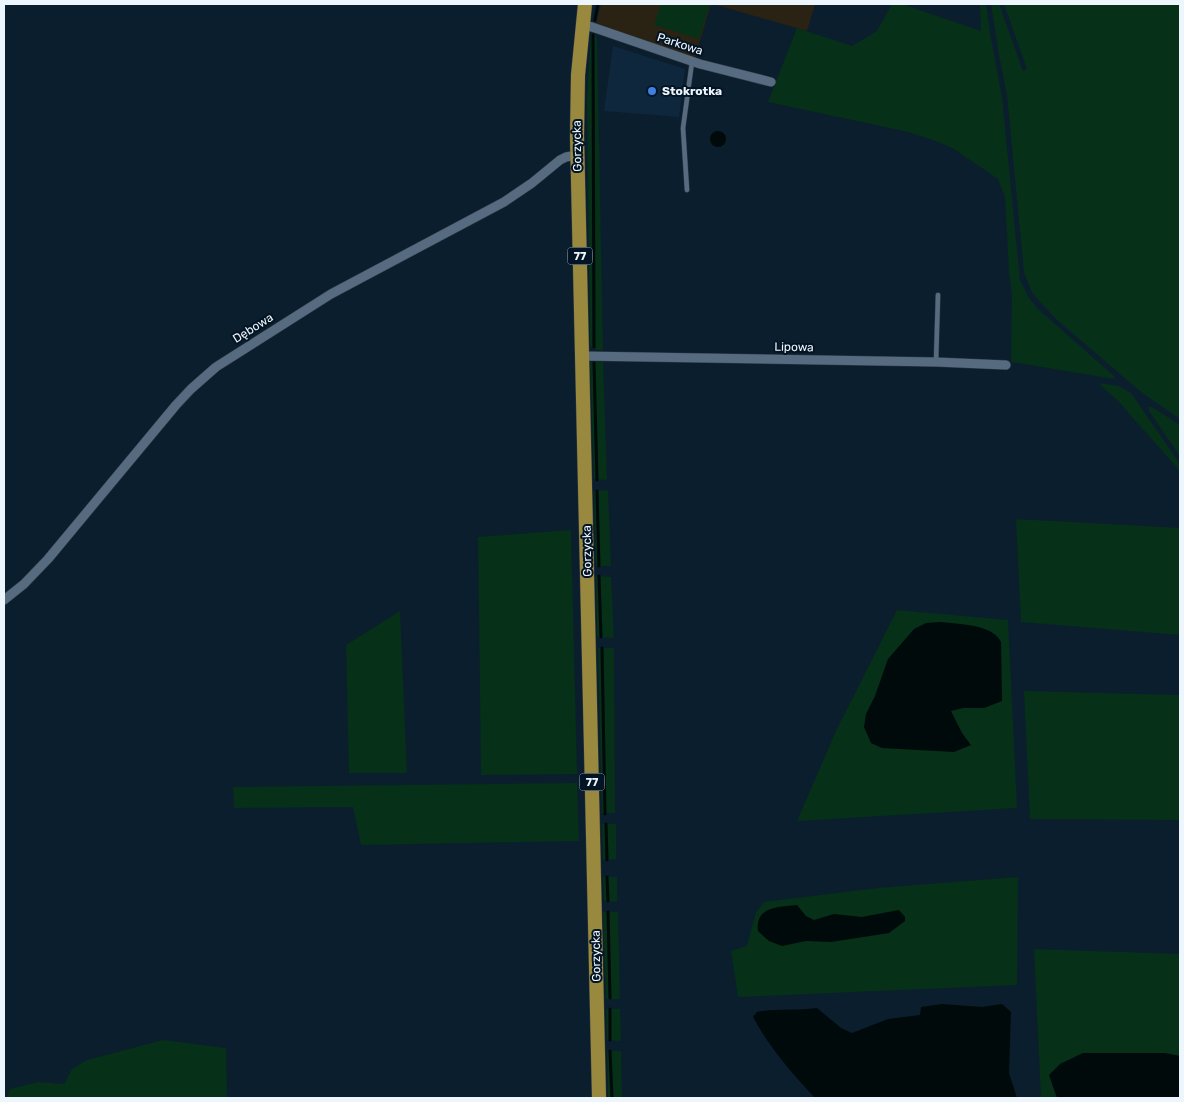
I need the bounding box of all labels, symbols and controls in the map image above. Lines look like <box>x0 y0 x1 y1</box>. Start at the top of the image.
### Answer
street label: Parkowa <box>655 30 705 58</box>
place label: Stokrotka <box>662 84 722 98</box>
marker: Stokrotka <box>646 85 658 97</box>
street label: Gorzycka <box>570 120 584 172</box>
road number: 77 <box>568 248 592 264</box>
street label: Dębowa <box>230 310 276 346</box>
street label: Lipowa <box>774 340 814 354</box>
street label: Gorzycka <box>580 525 594 577</box>
road number: 77 <box>580 774 604 790</box>
street label: Gorzycka <box>589 930 603 982</box>

